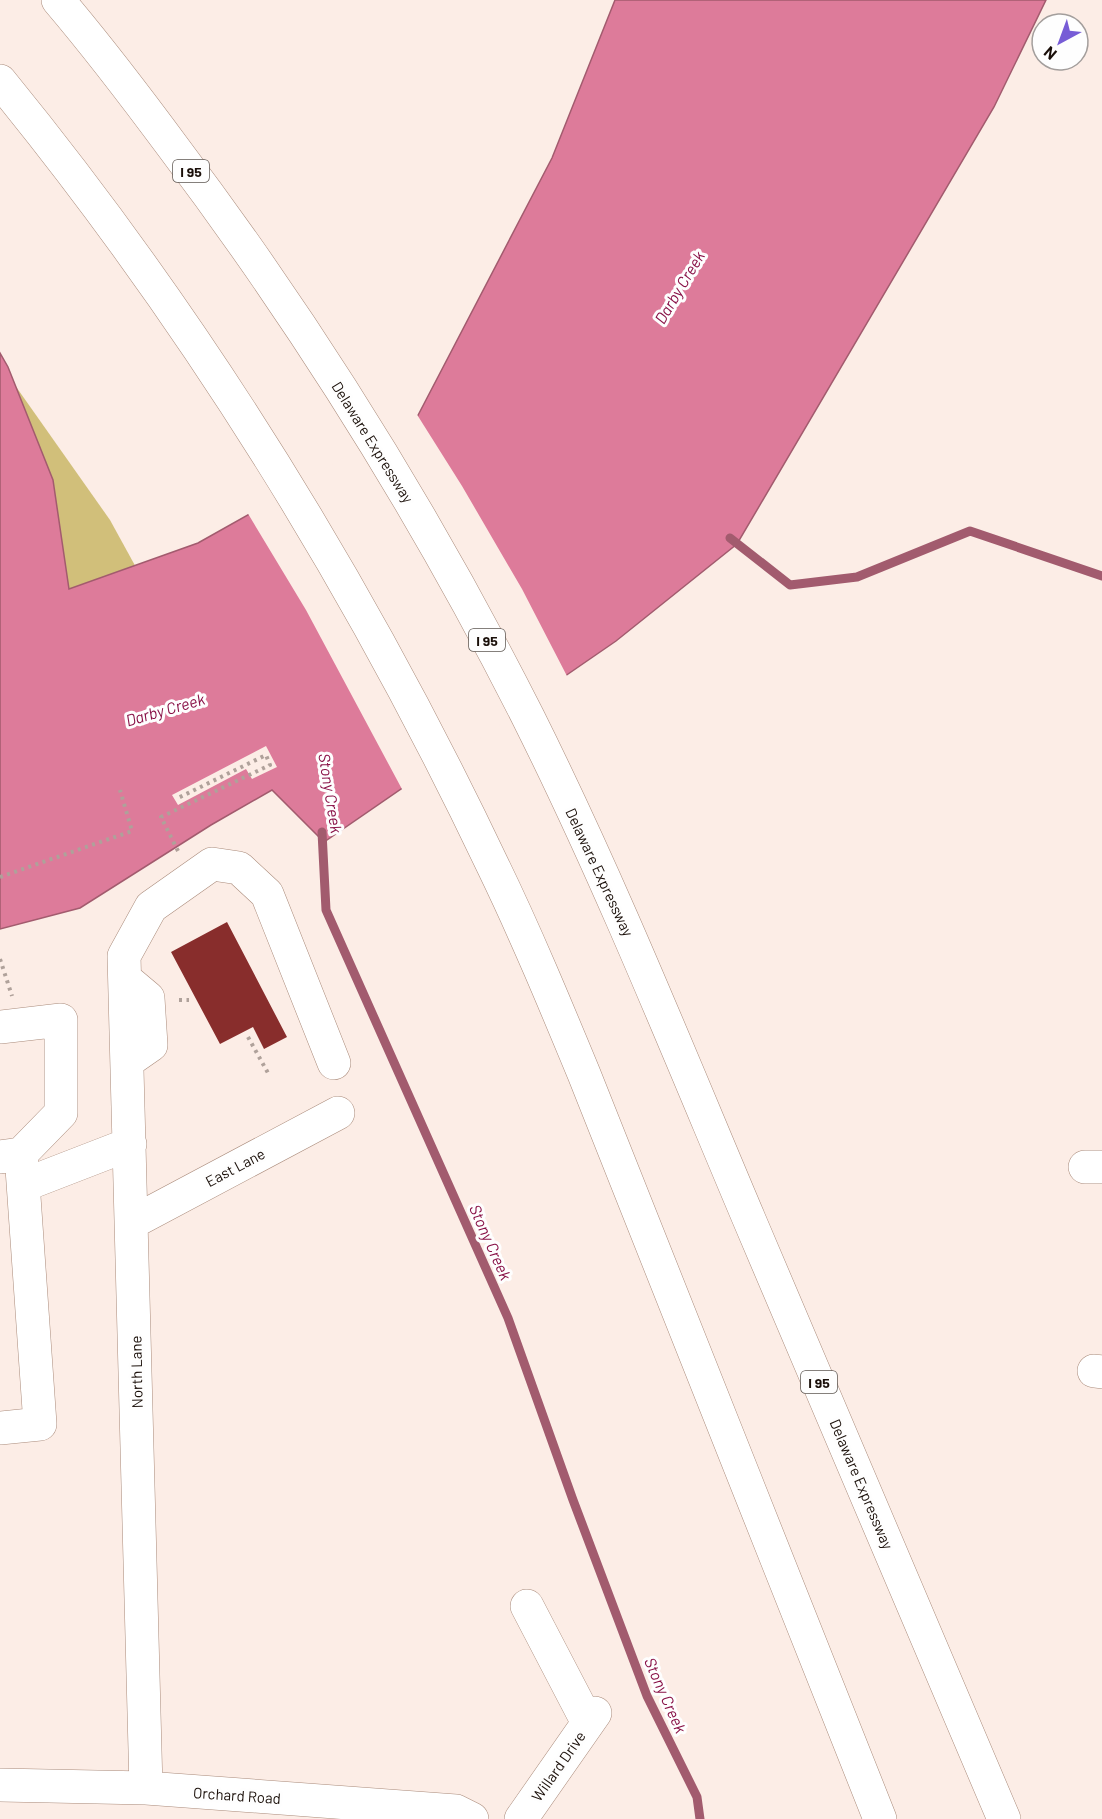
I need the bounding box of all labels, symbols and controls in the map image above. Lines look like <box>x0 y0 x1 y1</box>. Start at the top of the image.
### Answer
north arrow <box>1030 12 1090 72</box>
text: N <box>1040 43 1060 64</box>
road number: I 95 <box>173 160 209 182</box>
water label: Darby Creek <box>650 247 708 327</box>
street label: Delaware Expressway <box>328 378 418 506</box>
road number: I 95 <box>469 629 505 651</box>
water label: Darby Creek <box>123 689 207 729</box>
water label: Stony Creek <box>315 752 347 835</box>
street label: Delaware Expressway <box>562 805 638 939</box>
street label: East Lane <box>202 1144 268 1190</box>
water label: Stony Creek <box>466 1201 516 1283</box>
street label: North Lane <box>126 1335 146 1409</box>
road number: I 95 <box>801 1371 837 1393</box>
street label: Delaware Expressway <box>826 1416 898 1552</box>
water label: Stony Creek <box>641 1654 691 1736</box>
street label: Willard Drive <box>527 1727 589 1805</box>
street label: Orchard Road <box>192 1783 282 1807</box>

